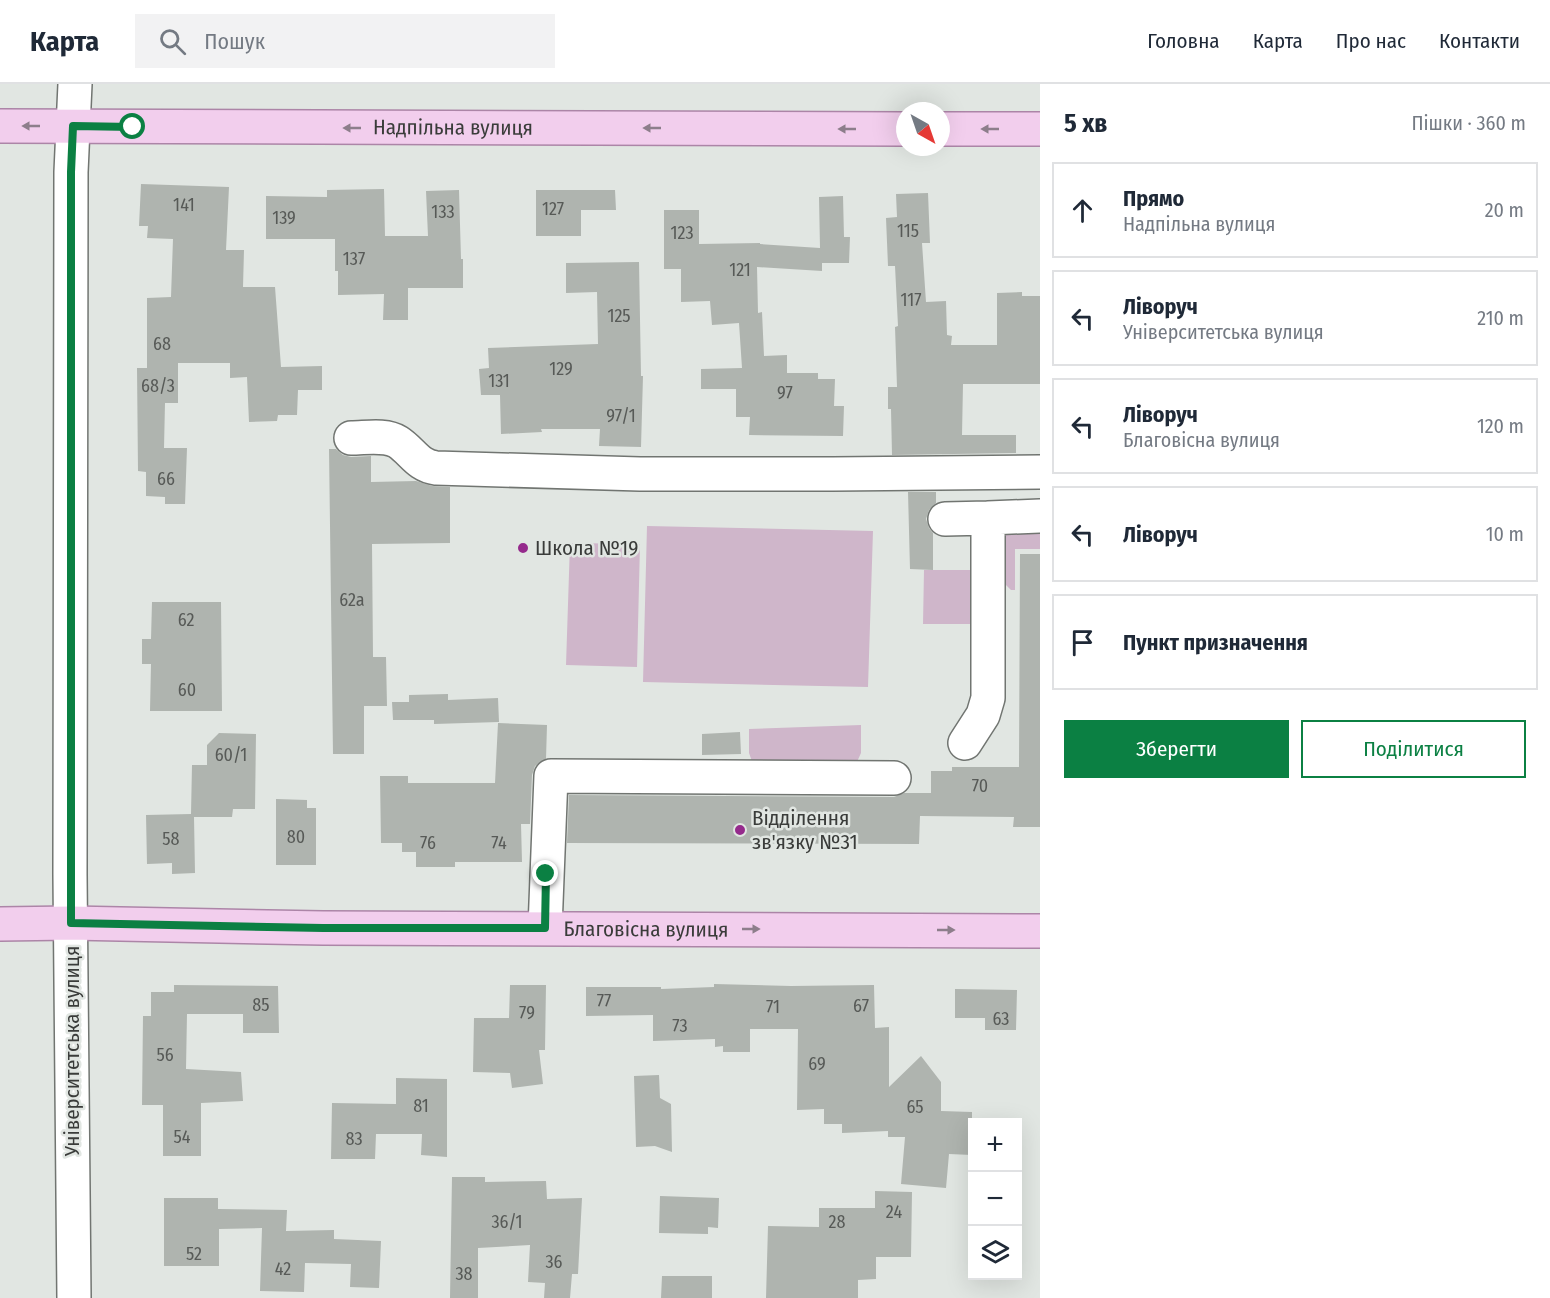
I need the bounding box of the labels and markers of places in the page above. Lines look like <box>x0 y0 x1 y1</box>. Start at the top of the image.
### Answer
place label: Школа №19 <box>535 535 638 561</box>
marker: Школа №19 <box>516 541 530 555</box>
place label: Відділення зв'язку №31 <box>752 805 858 855</box>
marker: Відділення зв'язку №31 <box>733 823 747 837</box>

